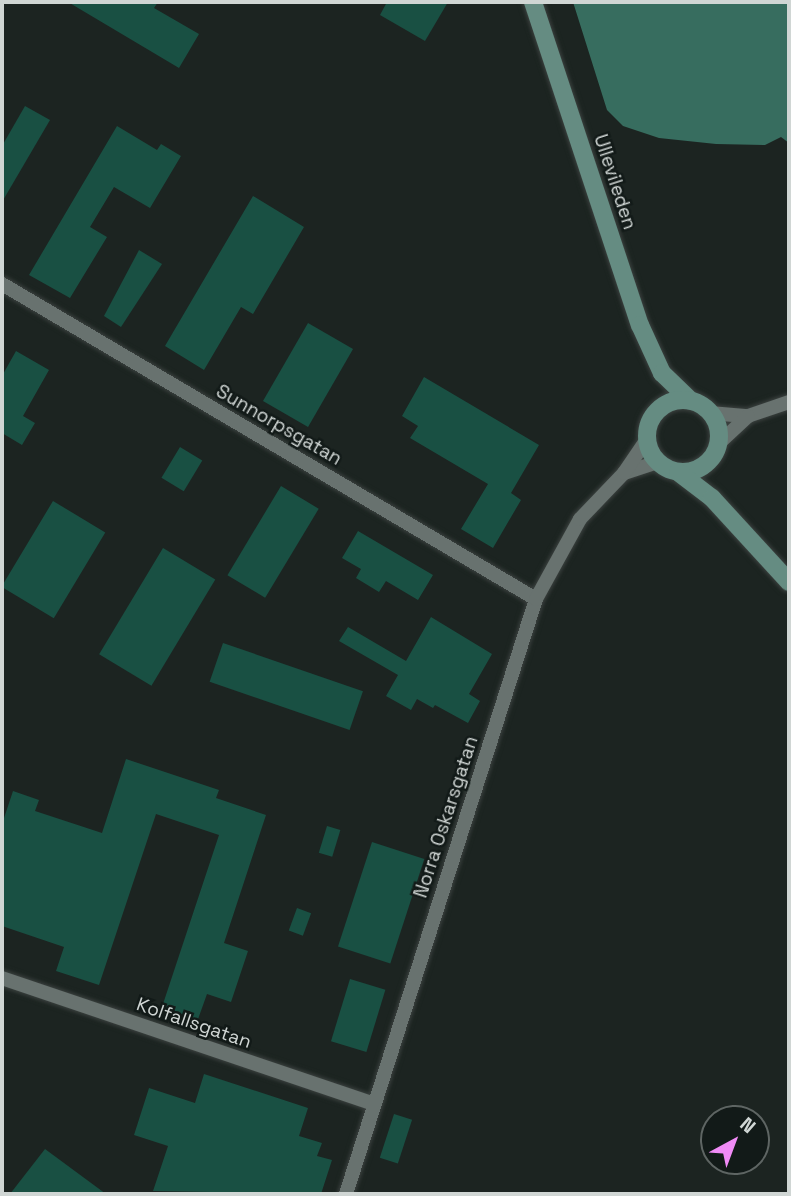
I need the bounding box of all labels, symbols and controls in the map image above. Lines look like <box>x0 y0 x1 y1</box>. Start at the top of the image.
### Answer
street label: Ullevileden <box>589 132 641 232</box>
street label: Sunnorpsgatan <box>212 380 346 470</box>
street label: Norra Oskarsgatan <box>409 733 483 901</box>
street label: Kolfallsgatan <box>134 993 254 1053</box>
north arrow <box>700 1105 770 1175</box>
text: N <box>735 1112 761 1139</box>

